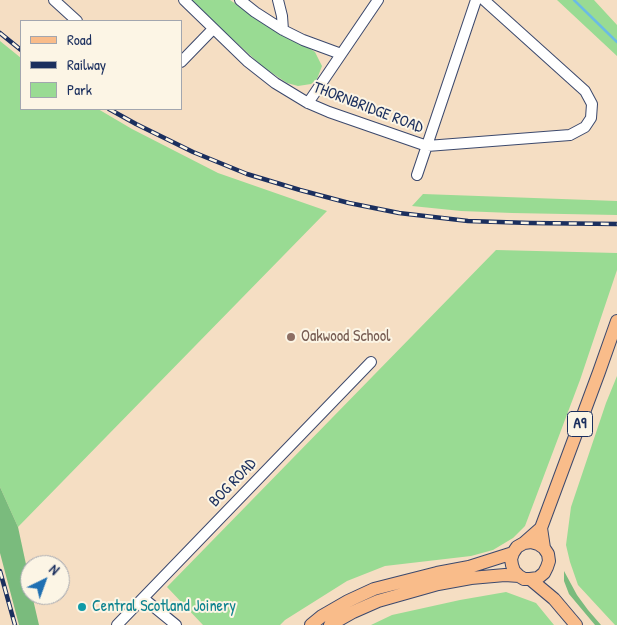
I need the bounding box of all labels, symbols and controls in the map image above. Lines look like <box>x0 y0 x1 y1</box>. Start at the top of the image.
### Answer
legend <box>20 20 182 110</box>
text: Road <box>67 29 92 50</box>
text: Railway <box>67 54 106 75</box>
street label: THORNBRIDGE ROAD <box>310 78 426 138</box>
text: Park <box>67 79 92 100</box>
place label: Oakwood School <box>301 327 390 347</box>
marker: Oakwood School <box>285 331 297 343</box>
road number: A9 <box>568 412 592 436</box>
street label: BOG ROAD <box>205 455 261 511</box>
north arrow <box>20 555 70 605</box>
text: N <box>46 560 64 579</box>
place label: Central Scotland Joinery <box>92 597 236 617</box>
marker: Central Scotland Joinery <box>76 601 88 613</box>

